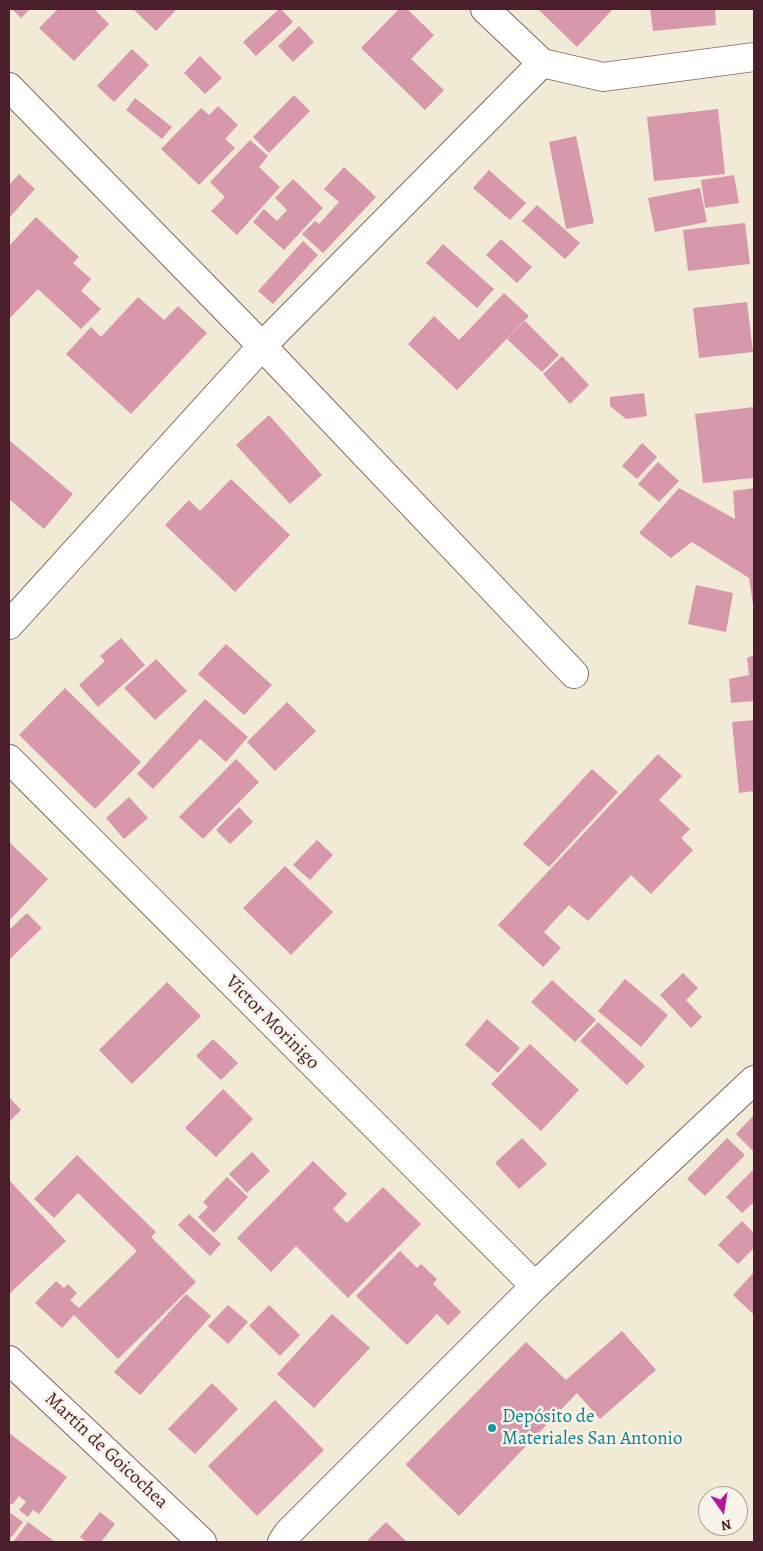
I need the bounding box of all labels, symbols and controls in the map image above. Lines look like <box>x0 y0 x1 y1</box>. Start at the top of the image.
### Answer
street label: Victor Morinigo <box>220 971 324 1075</box>
street label: Martín de Goicochea <box>40 1388 172 1514</box>
place label: Depósito de Materiales San Antonio <box>502 1406 682 1450</box>
marker: Depósito de Materiales San Antonio <box>486 1422 498 1434</box>
north arrow <box>698 1486 748 1536</box>
text: N <box>719 1515 733 1536</box>

